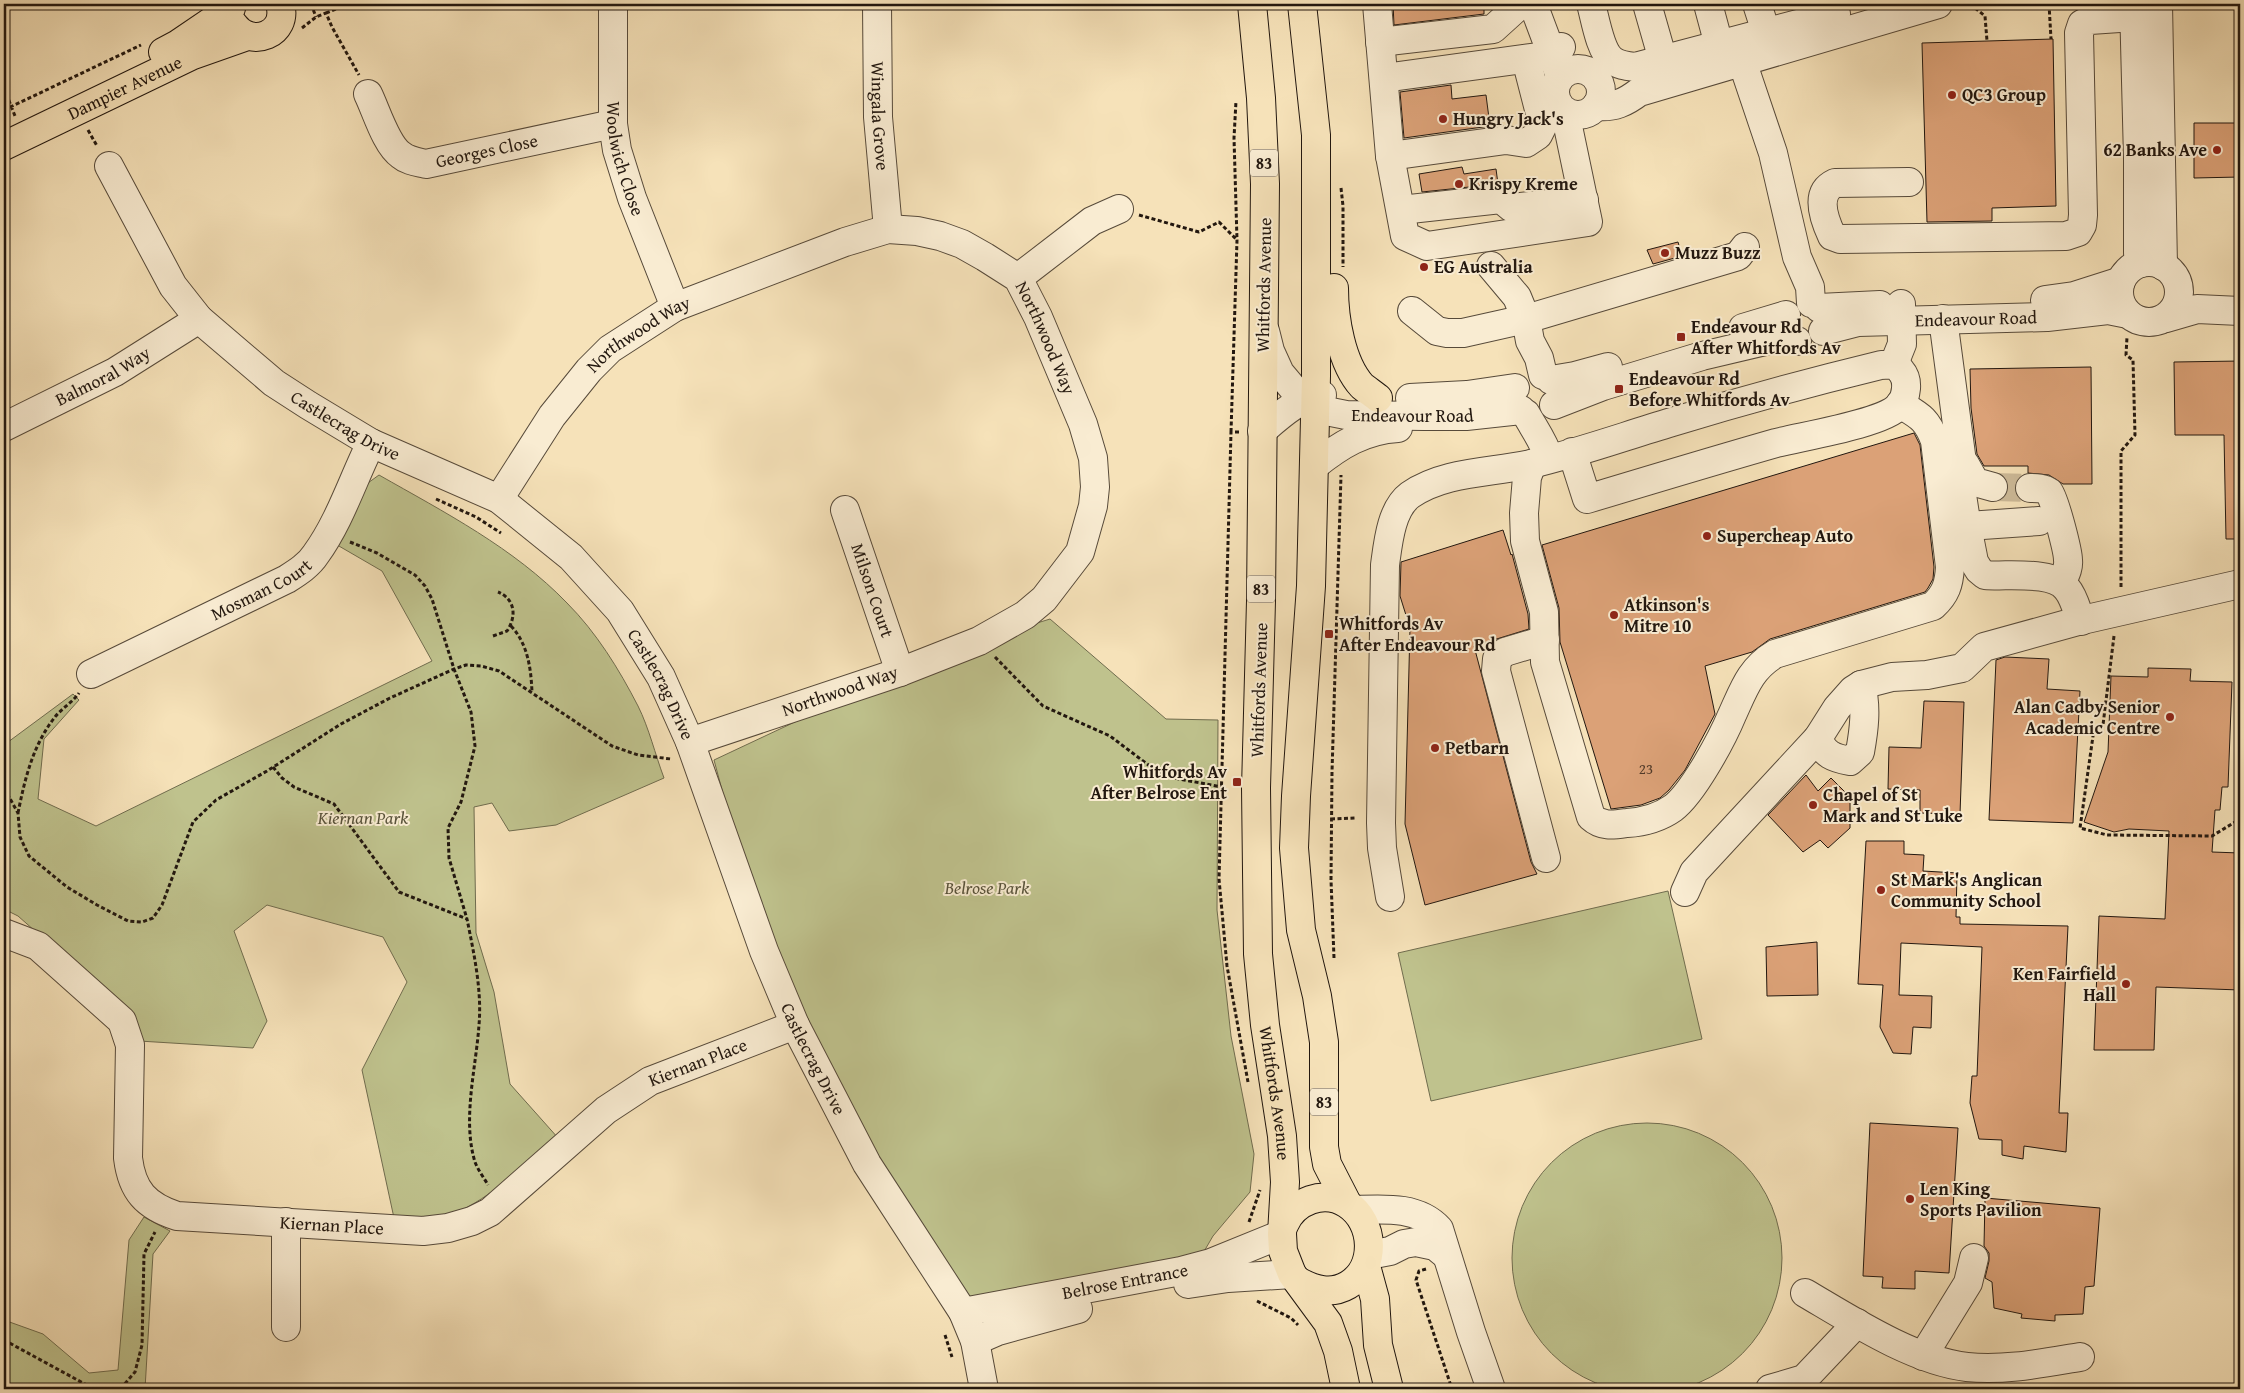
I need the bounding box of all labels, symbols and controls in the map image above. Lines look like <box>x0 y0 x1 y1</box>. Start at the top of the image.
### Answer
street label: Dampier Avenue <box>63 48 186 127</box>
street label: Wingala Grove <box>865 61 897 171</box>
place label: QC3 Group <box>1962 81 2046 108</box>
marker: QC3 Group <box>1946 89 1958 101</box>
street label: Woolwich Close <box>600 101 652 220</box>
place label: Hungry Jack's <box>1453 105 1564 132</box>
marker: Hungry Jack's <box>1437 113 1449 125</box>
street label: Georges Close <box>433 126 540 175</box>
place label: 62 Banks Ave <box>2103 136 2207 163</box>
marker: 62 Banks Ave <box>2211 144 2223 156</box>
road number: 83 <box>1250 150 1278 177</box>
place label: Krispy Kreme <box>1469 170 1578 197</box>
marker: Krispy Kreme <box>1453 178 1465 190</box>
street label: Whitfords Avenue <box>1249 217 1278 353</box>
place label: Muzz Buzz <box>1675 239 1761 266</box>
marker: Muzz Buzz <box>1659 247 1671 259</box>
place label: EG Australia <box>1434 253 1533 280</box>
marker: EG Australia <box>1418 261 1430 273</box>
street label: Northwood Way <box>1009 276 1083 398</box>
street label: Northwood Way <box>580 289 694 379</box>
street label: Endeavour Road <box>1914 303 2038 333</box>
place label: Endeavour Rd After Whitfords Av <box>1691 313 1842 361</box>
marker: Endeavour Rd After Whitfords Av <box>1675 331 1687 343</box>
street label: Balmoral Way <box>50 339 155 413</box>
place label: Endeavour Rd Before Whitfords Av <box>1629 365 1791 413</box>
street label: Castlecrag Drive <box>286 383 405 467</box>
marker: Endeavour Rd Before Whitfords Av <box>1613 383 1625 395</box>
street label: Endeavour Road <box>1351 401 1475 429</box>
place label: Supercheap Auto <box>1717 522 1853 549</box>
marker: Supercheap Auto <box>1701 530 1713 542</box>
street label: Milson Court <box>844 540 902 642</box>
street label: Mosman Court <box>206 552 318 627</box>
road number: 83 <box>1247 576 1275 602</box>
place label: Atkinson's Mitre 10 <box>1624 591 1710 639</box>
marker: Atkinson's Mitre 10 <box>1608 609 1620 621</box>
place label: Whitfords Av After Endeavour Rd <box>1339 610 1496 658</box>
street label: Whitfords Avenue <box>1243 622 1274 758</box>
street label: Castlecrag Drive <box>621 623 701 744</box>
marker: Whitfords Av After Endeavour Rd <box>1323 628 1335 640</box>
street label: Northwood Way <box>778 658 902 723</box>
place label: Alan Cadby Senior Academic Centre <box>2014 693 2161 741</box>
marker: Alan Cadby Senior Academic Centre <box>2164 711 2176 723</box>
place label: Petbarn <box>1445 734 1509 761</box>
marker: Petbarn <box>1429 742 1441 754</box>
place label: Whitfords Av After Belrose Ent <box>1091 758 1228 806</box>
house number: 23 <box>1639 758 1653 779</box>
marker: Whitfords Av After Belrose Ent <box>1231 776 1243 788</box>
place label: Chapel of St Mark and St Luke <box>1823 781 1963 829</box>
marker: Chapel of St Mark and St Luke <box>1807 799 1819 811</box>
park label: Kiernan Park <box>317 804 409 831</box>
place label: St Mark's Anglican Community School <box>1891 866 2042 914</box>
park label: Belrose Park <box>944 874 1030 901</box>
marker: St Mark's Anglican Community School <box>1875 884 1887 896</box>
place label: Ken Fairfield Hall <box>2013 960 2117 1008</box>
marker: Ken Fairfield Hall <box>2120 978 2132 990</box>
street label: Castlecrag Drive <box>774 999 853 1119</box>
street label: Whitfords Avenue <box>1252 1024 1298 1161</box>
street label: Kiernan Place <box>644 1031 751 1093</box>
road number: 83 <box>1310 1088 1338 1116</box>
place label: Len King Sports Pavilion <box>1920 1175 2042 1223</box>
marker: Len King Sports Pavilion <box>1904 1193 1916 1205</box>
street label: Kiernan Place <box>279 1208 385 1242</box>
street label: Belrose Entrance <box>1060 1256 1191 1306</box>

